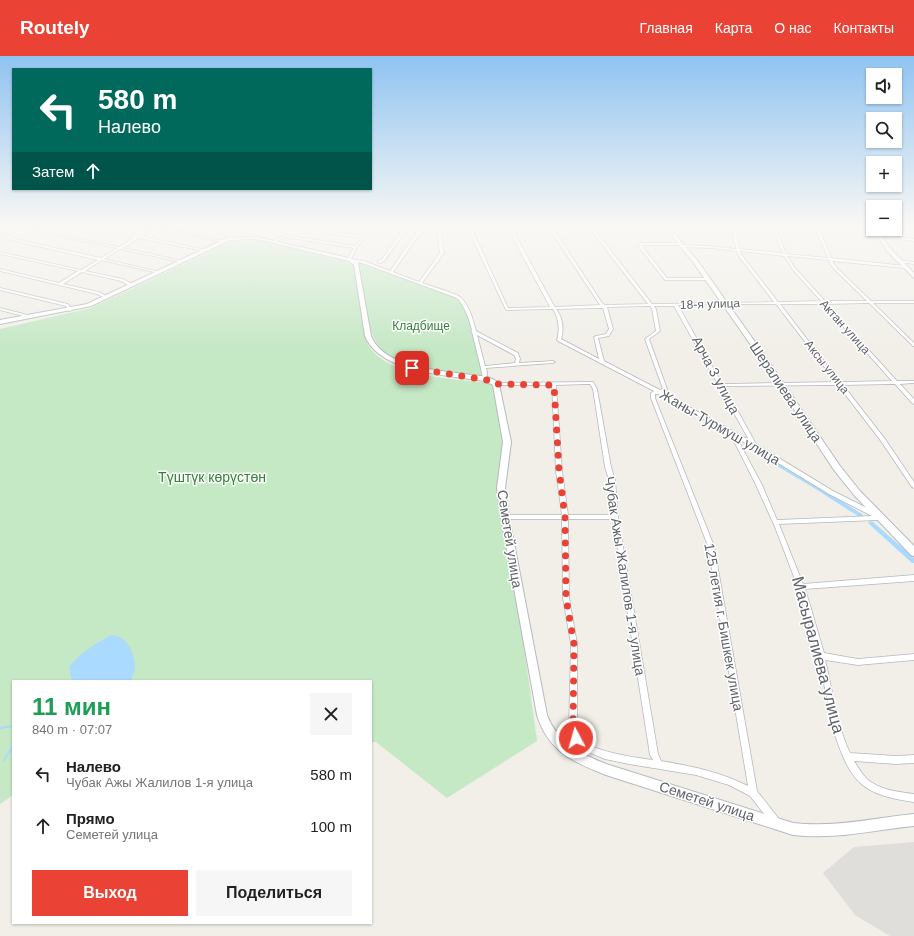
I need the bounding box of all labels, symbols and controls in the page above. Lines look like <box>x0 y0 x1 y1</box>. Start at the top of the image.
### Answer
text: Routely <box>20 17 90 38</box>
text: Главная <box>639 20 693 36</box>
text: Карта <box>715 20 752 36</box>
text: О нас <box>774 20 812 36</box>
text: Контакты <box>834 20 894 36</box>
map controls <box>866 68 902 236</box>
button: sound <box>866 68 902 104</box>
icon: left <box>32 84 84 136</box>
text: 580 m <box>98 84 177 115</box>
button: search <box>866 112 902 148</box>
text: Налево <box>98 117 161 137</box>
button: + <box>866 156 902 192</box>
icon: ahead <box>82 160 104 182</box>
text: Затем <box>32 163 74 180</box>
button: − <box>866 200 902 236</box>
street label: 18-я улица <box>680 296 741 312</box>
street label: Актан улица <box>817 297 873 357</box>
park label: Кладбище <box>392 319 450 333</box>
street label: Арча 3 улица <box>689 333 743 417</box>
street label: Аксы улица <box>802 337 853 397</box>
street label: Шералиева улица <box>747 339 826 445</box>
pin <box>395 351 429 385</box>
icon: arrive <box>401 357 423 379</box>
street label: Жаны-Турмуш улица <box>657 386 783 468</box>
park label: Түштүк көрүстөн <box>158 469 266 485</box>
street label: Чубак Ажы Жалилов 1-я улица <box>601 475 649 677</box>
street label: Семетей улица <box>494 489 526 589</box>
street label: 125 летия г. Бишкек улица <box>701 542 747 713</box>
street label: Масыралиева улица <box>788 574 848 736</box>
text: 11 мин <box>32 693 111 720</box>
button: close <box>310 693 352 735</box>
position arrow <box>555 717 597 759</box>
text: 840 m · 07:07 <box>32 722 112 737</box>
text: Налево <box>66 758 121 775</box>
icon: left <box>32 763 54 785</box>
text: 580 m <box>310 766 352 783</box>
text: Чубак Ажы Жалилов 1-я улица <box>66 775 253 790</box>
street label: Семетей улица <box>657 778 757 824</box>
text: Прямо <box>66 810 115 827</box>
icon: ahead <box>32 815 54 837</box>
text: 100 m <box>310 818 352 835</box>
text: Семетей улица <box>66 827 158 842</box>
button: Выход <box>32 870 188 916</box>
button: Поделиться <box>196 870 352 916</box>

